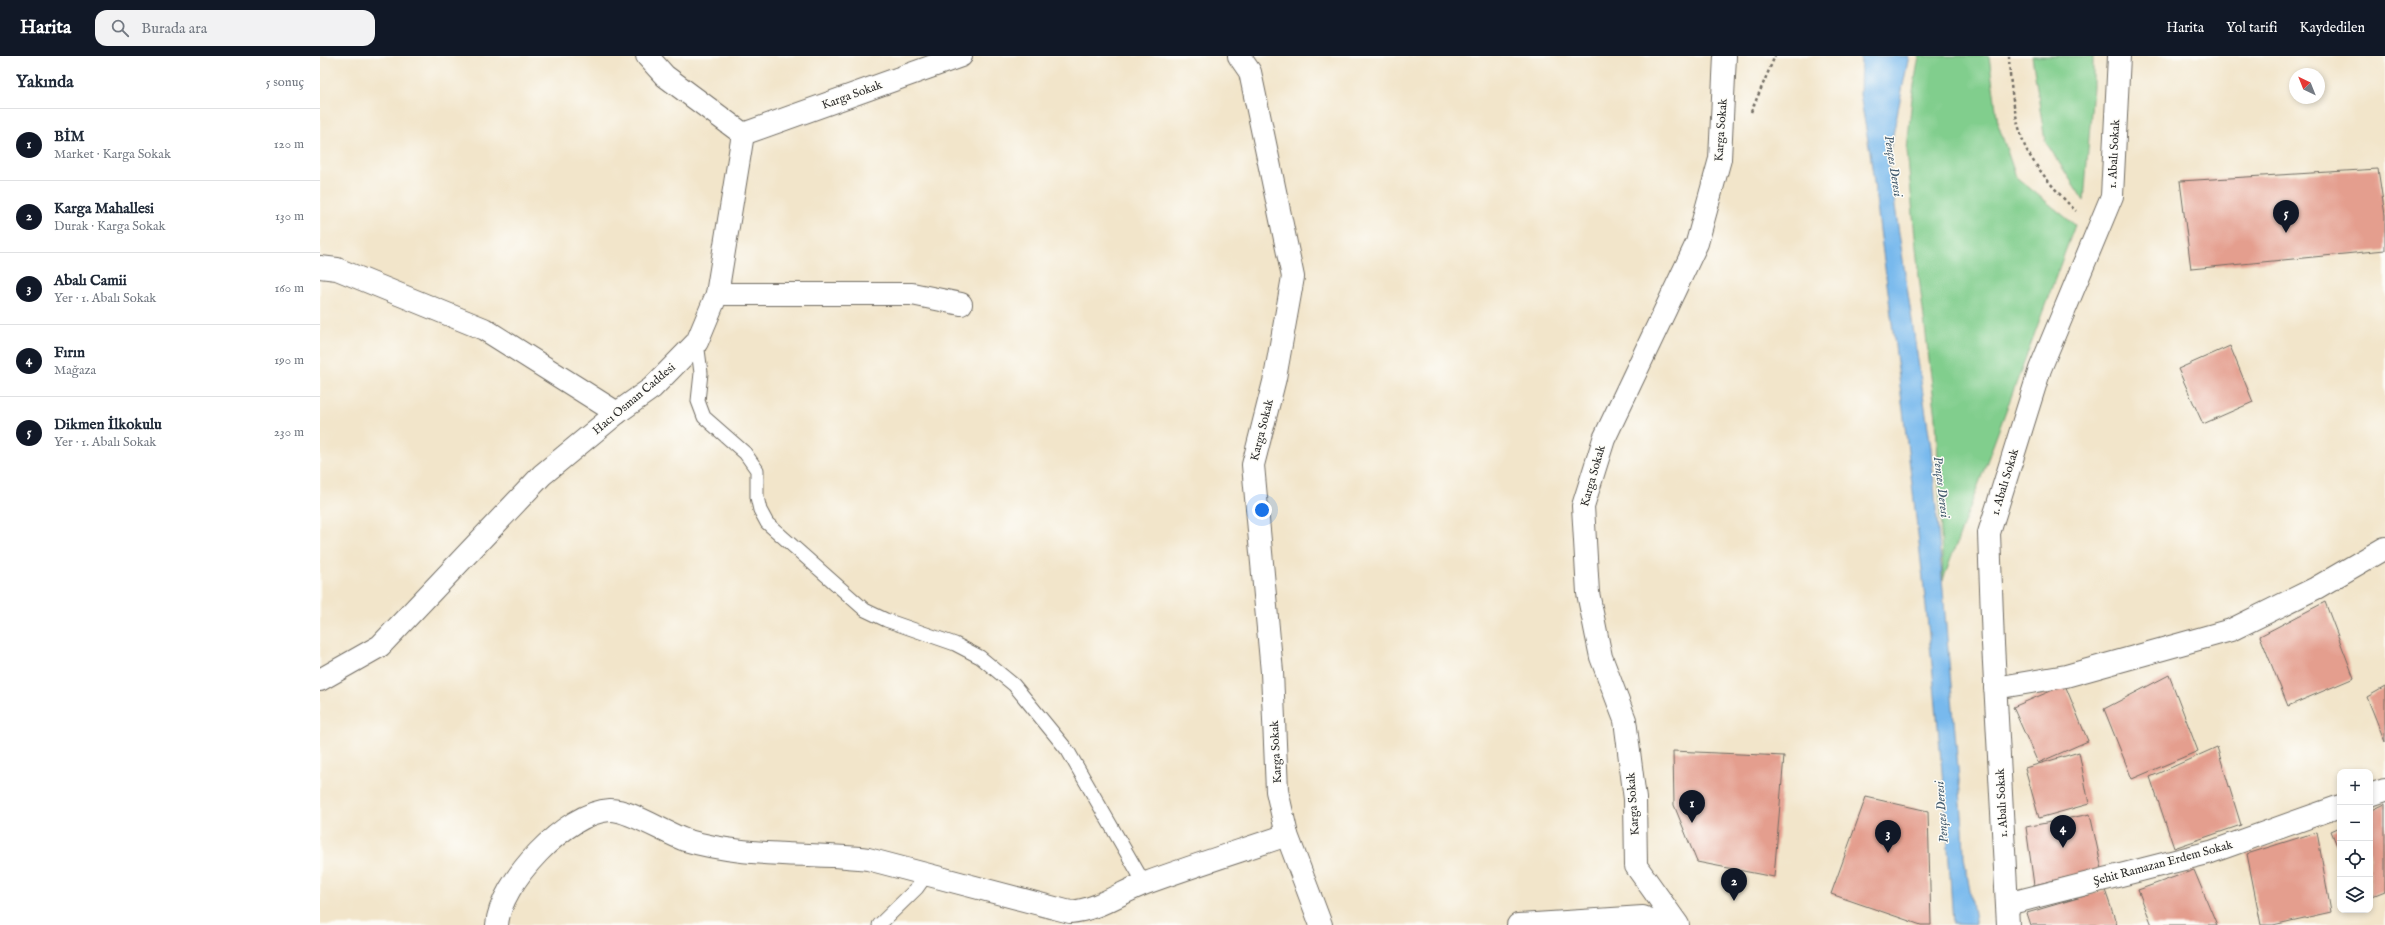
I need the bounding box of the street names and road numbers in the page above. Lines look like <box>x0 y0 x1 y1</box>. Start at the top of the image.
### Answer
street label: Karga Sokak <box>820 77 885 113</box>
street label: Karga Sokak <box>1711 97 1731 162</box>
street label: 1. Abalı Sokak <box>2105 119 2123 189</box>
street label: Hacı Osman Caddesi <box>589 360 679 438</box>
street label: Karga Sokak <box>1247 397 1277 462</box>
street label: Karga Sokak <box>1577 443 1609 508</box>
street label: 1. Abalı Sokak <box>1988 446 2022 517</box>
street label: Karga Sokak <box>1267 719 1285 784</box>
street label: 1. Abalı Sokak <box>1993 768 2011 838</box>
street label: Karga Sokak <box>1623 771 1643 836</box>
street label: Şehit Ramazan Erdem Sokak <box>2092 837 2235 889</box>

